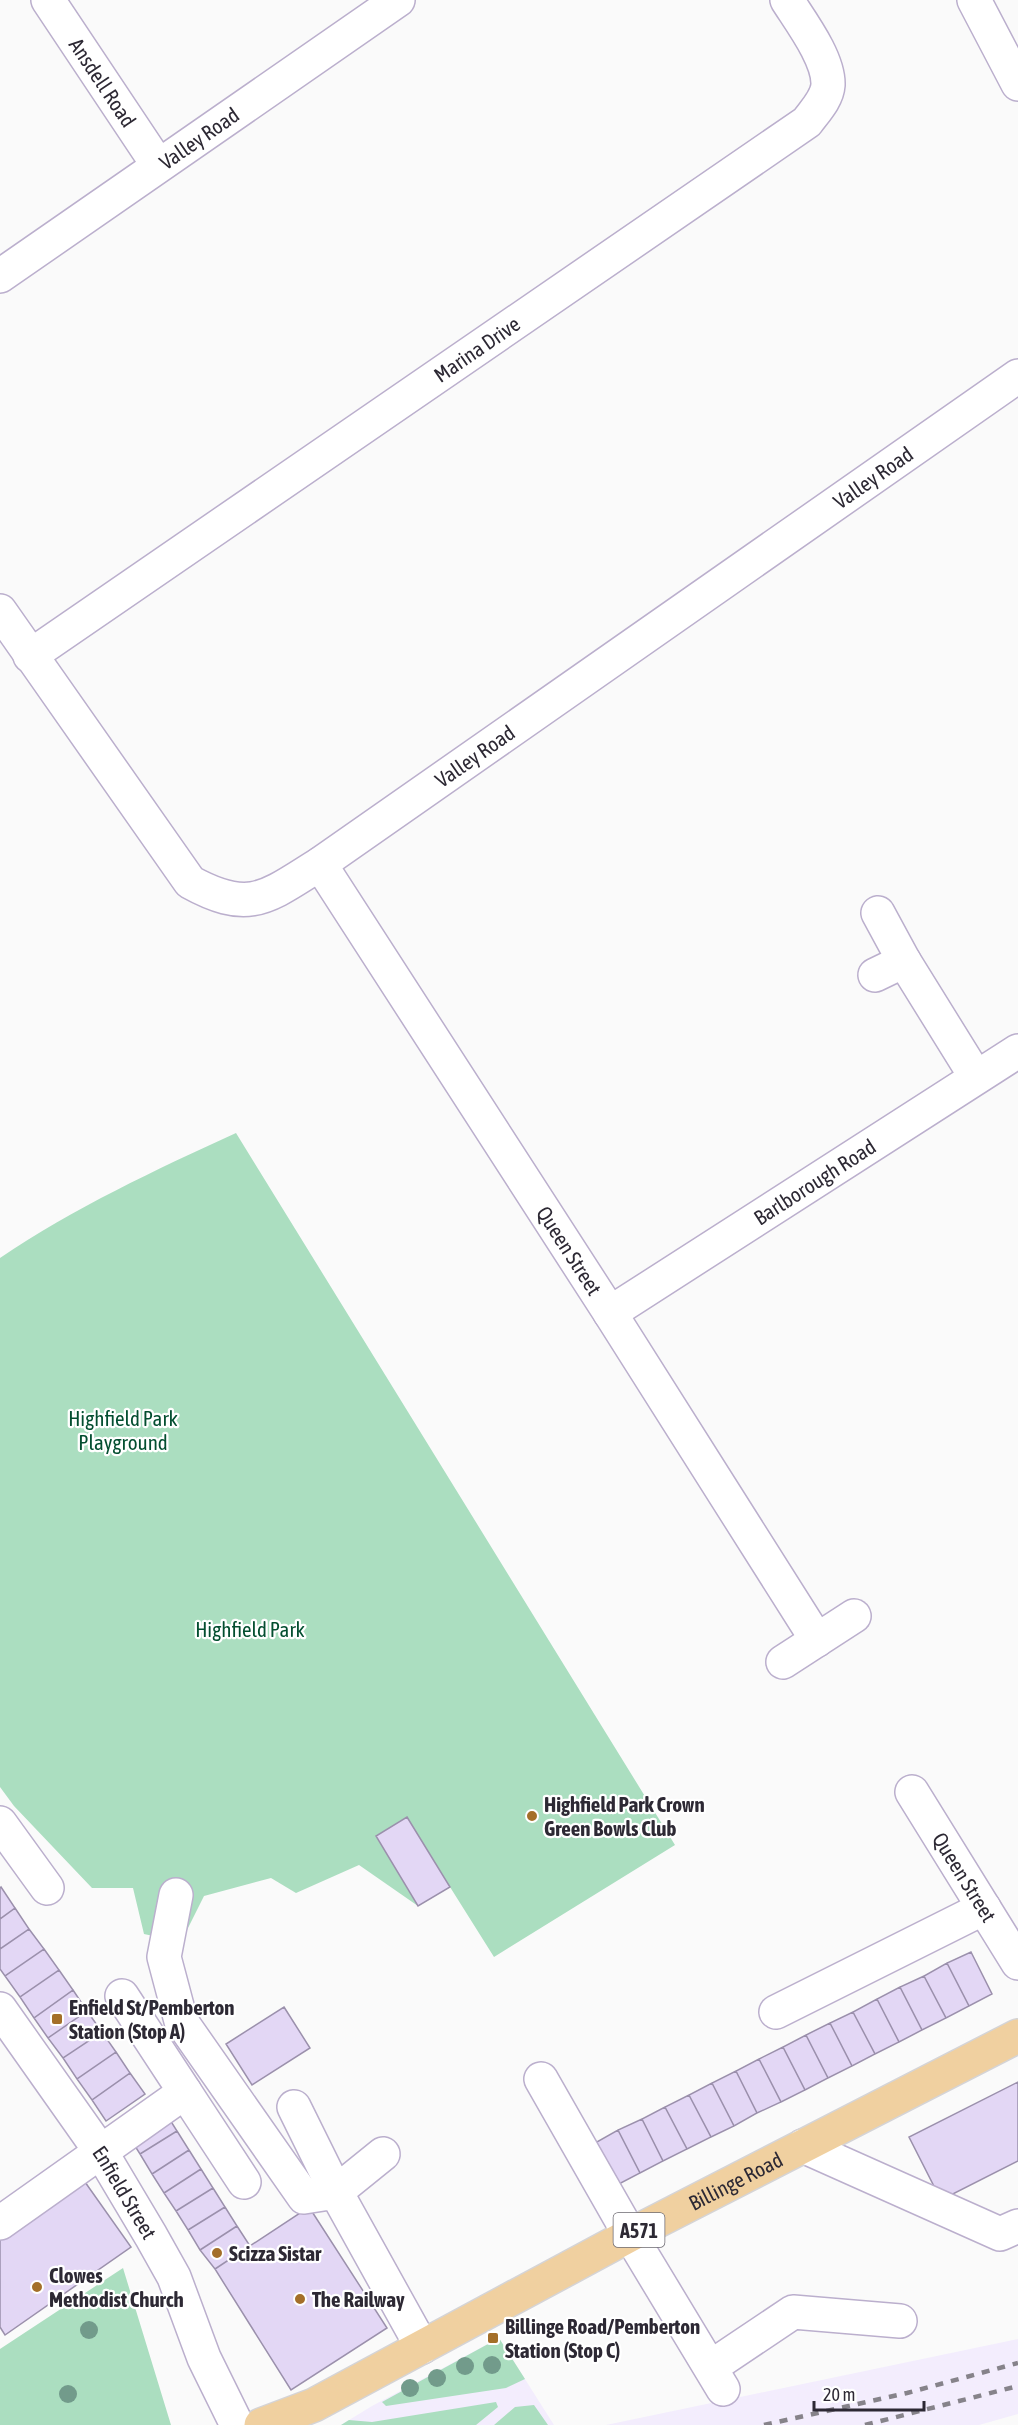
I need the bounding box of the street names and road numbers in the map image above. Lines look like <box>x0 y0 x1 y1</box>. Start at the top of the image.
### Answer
street label: Ansdell Road <box>65 33 141 131</box>
street label: Valley Road <box>154 102 243 174</box>
street label: Marina Drive <box>429 311 524 387</box>
street label: Valley Road <box>829 441 917 513</box>
street label: Valley Road <box>430 720 519 792</box>
street label: Barlborough Road <box>749 1134 880 1230</box>
street label: Queen Street <box>532 1202 607 1299</box>
street label: Queen Street <box>928 1828 1001 1926</box>
street label: Enfield Street <box>88 2141 162 2243</box>
street label: Billinge Road <box>685 2147 786 2215</box>
road number: A571 <box>614 2213 664 2247</box>

